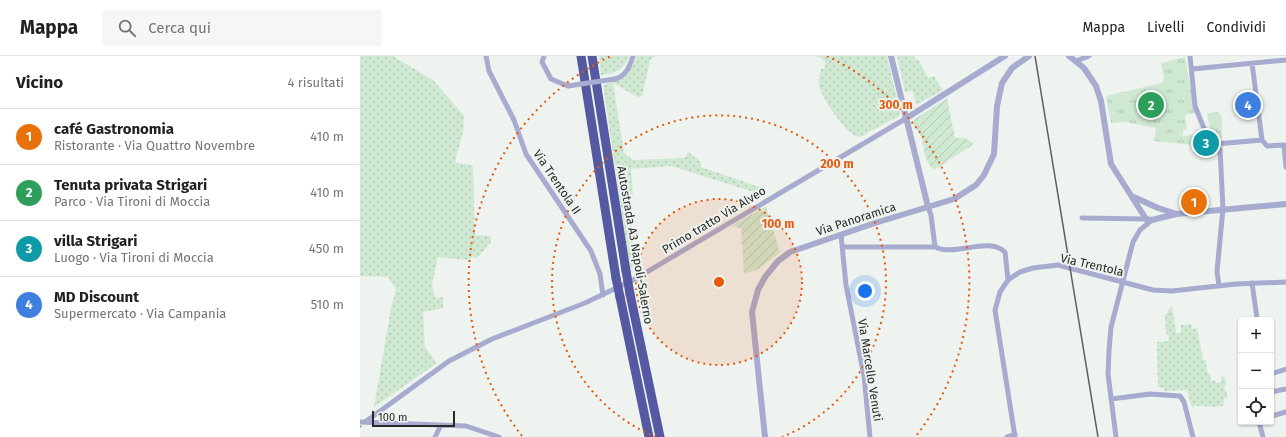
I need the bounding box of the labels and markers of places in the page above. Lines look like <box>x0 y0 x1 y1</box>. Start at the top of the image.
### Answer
pin: 2 <box>1138 90 1164 120</box>
pin: 4 <box>1235 90 1261 120</box>
pin: 3 <box>1193 128 1219 158</box>
pin: 1 <box>1181 187 1207 217</box>
centre of rings <box>712 275 726 289</box>

